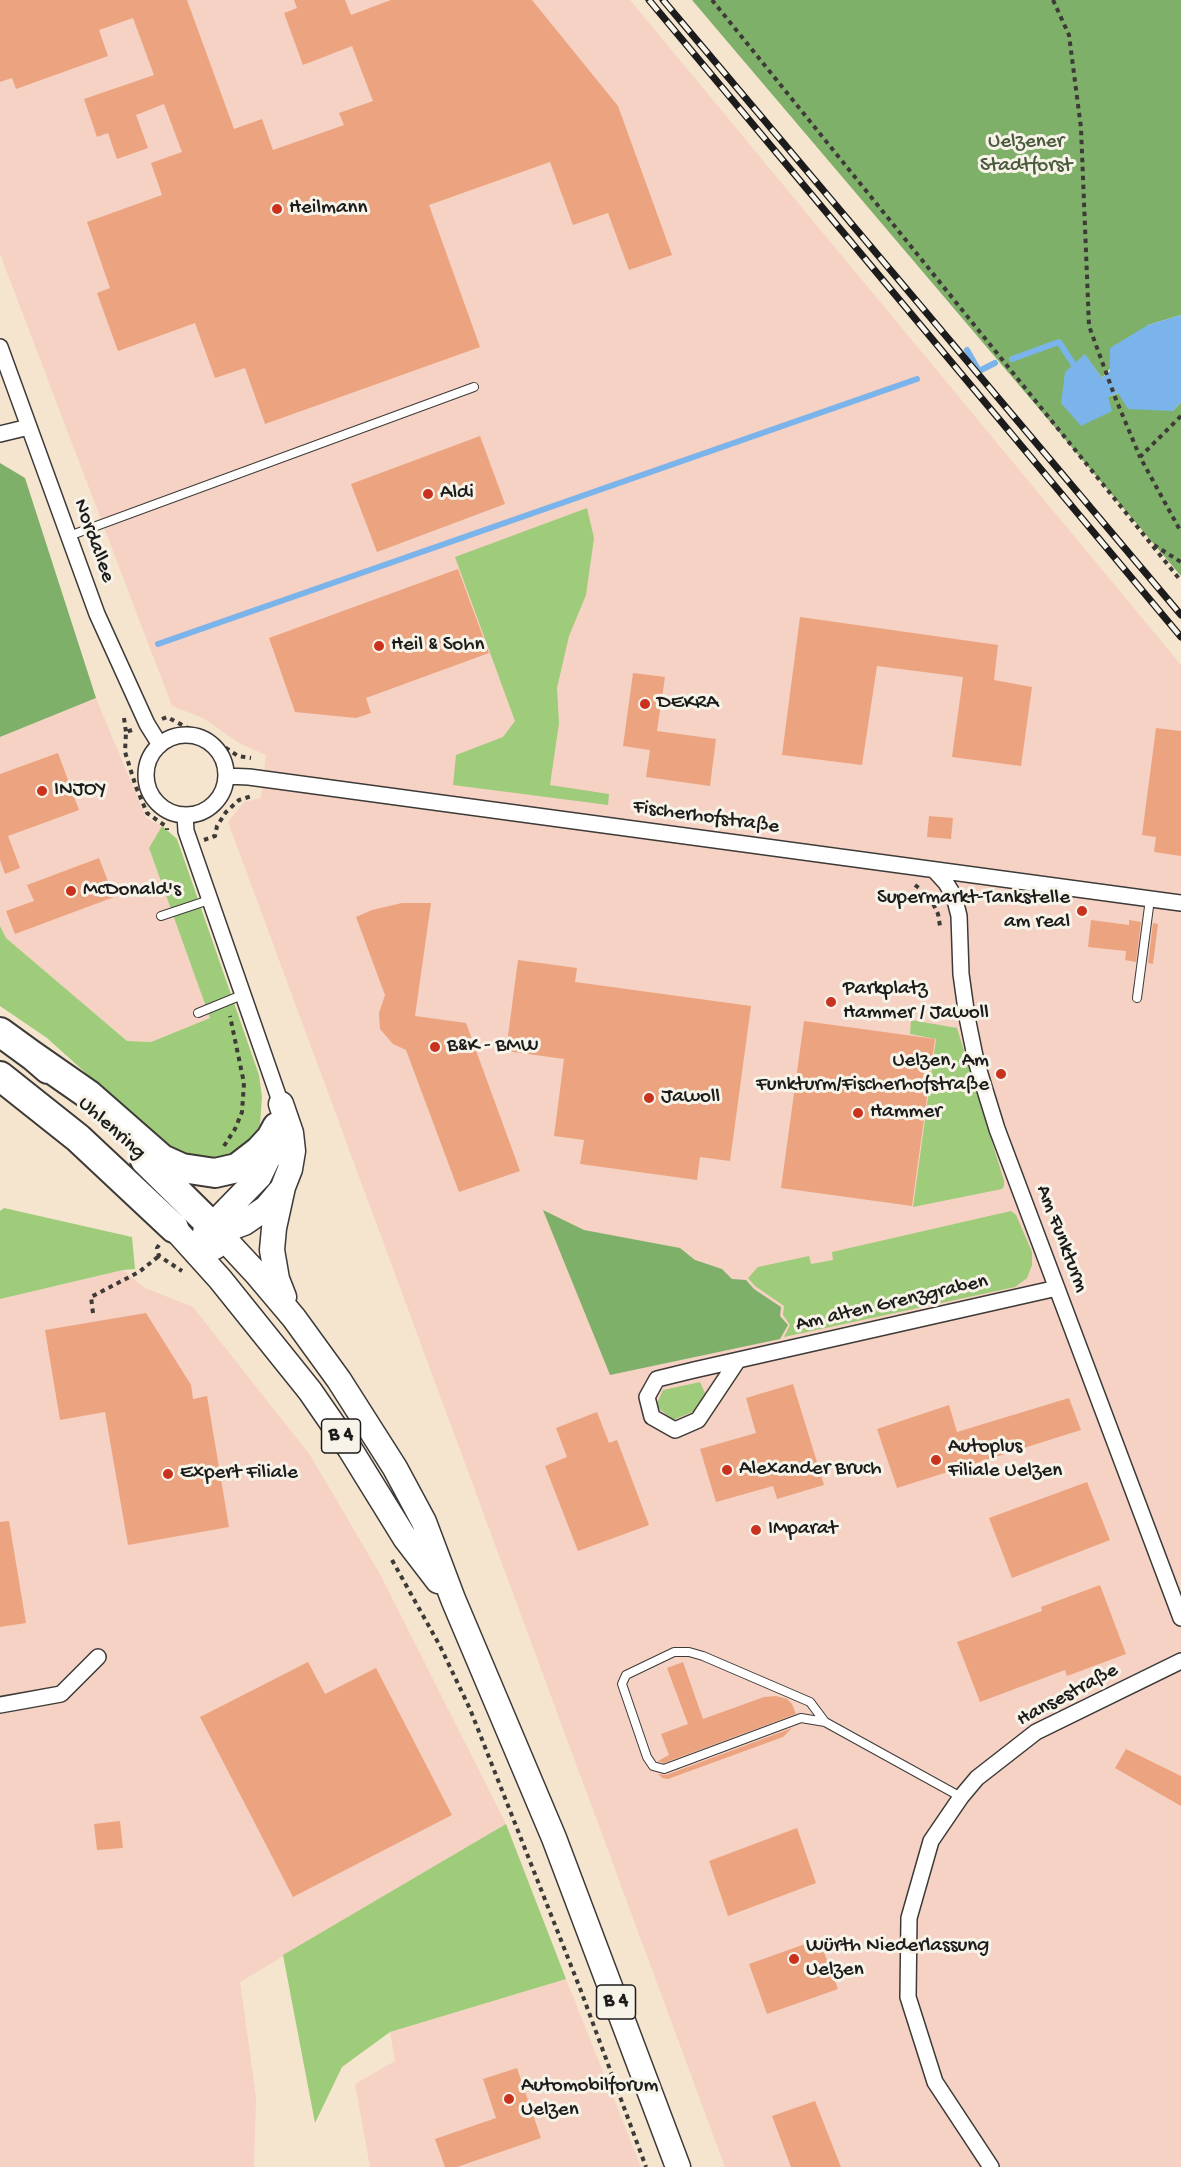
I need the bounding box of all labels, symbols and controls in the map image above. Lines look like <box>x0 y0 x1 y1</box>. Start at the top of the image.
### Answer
park label: Uelzener Stadtforst <box>980 130 1072 180</box>
place label: Heilmann <box>289 196 368 222</box>
marker: Heilmann <box>270 202 284 216</box>
place label: Aldi <box>440 481 474 507</box>
marker: Aldi <box>421 487 435 501</box>
street label: Nordallee <box>66 496 120 586</box>
place label: Heil & Sohn <box>391 633 485 659</box>
marker: Heil & Sohn <box>372 639 386 653</box>
place label: DEKRA <box>657 691 719 717</box>
marker: DEKRA <box>638 697 652 711</box>
place label: INJOY <box>54 778 106 804</box>
marker: INJOY <box>35 784 49 798</box>
street label: Fischerhofstraße <box>631 795 781 841</box>
place label: McDonald's <box>83 878 181 904</box>
marker: McDonald's <box>64 884 78 898</box>
place label: Supermarkt-Tankstelle am real <box>877 886 1070 936</box>
marker: Supermarkt-Tankstelle am real <box>1075 904 1089 918</box>
place label: Parkplatz Hammer / Jawoll <box>843 977 989 1027</box>
marker: Parkplatz Hammer / Jawoll <box>824 995 838 1009</box>
place label: B&K - BMW <box>447 1034 539 1060</box>
marker: B&K - BMW <box>428 1040 442 1054</box>
place label: Uelzen, Am Funkturm/Fischerhofstraße <box>756 1049 989 1099</box>
marker: Uelzen, Am Funkturm/Fischerhofstraße <box>994 1067 1008 1081</box>
place label: Jawoll <box>661 1085 720 1111</box>
marker: Jawoll <box>642 1091 656 1105</box>
street label: Uhlenring <box>72 1092 150 1166</box>
place label: Hammer <box>870 1100 942 1126</box>
marker: Hammer <box>851 1106 865 1120</box>
street label: Am Funkturm <box>1029 1182 1093 1296</box>
street label: Am alten Grenzgraben <box>793 1270 991 1338</box>
road number: B 4 <box>322 1419 360 1453</box>
place label: Autoplus Filiale Uelzen <box>948 1435 1062 1485</box>
marker: Autoplus Filiale Uelzen <box>929 1453 943 1467</box>
place label: Alexander Bruch <box>739 1457 882 1483</box>
place label: Expert Filiale <box>180 1461 298 1487</box>
marker: Alexander Bruch <box>720 1463 734 1477</box>
marker: Expert Filiale <box>161 1467 175 1481</box>
place label: IMparat <box>768 1517 837 1543</box>
marker: IMparat <box>749 1523 763 1537</box>
street label: Hansestraße <box>1013 1659 1123 1733</box>
place label: Würth Niederlassung Uelzen <box>806 1934 989 1984</box>
marker: Würth Niederlassung Uelzen <box>787 1952 801 1966</box>
road number: B 4 <box>596 1985 636 2019</box>
place label: Automobilforum Uelzen <box>521 2074 658 2124</box>
marker: Automobilforum Uelzen <box>502 2092 516 2106</box>

